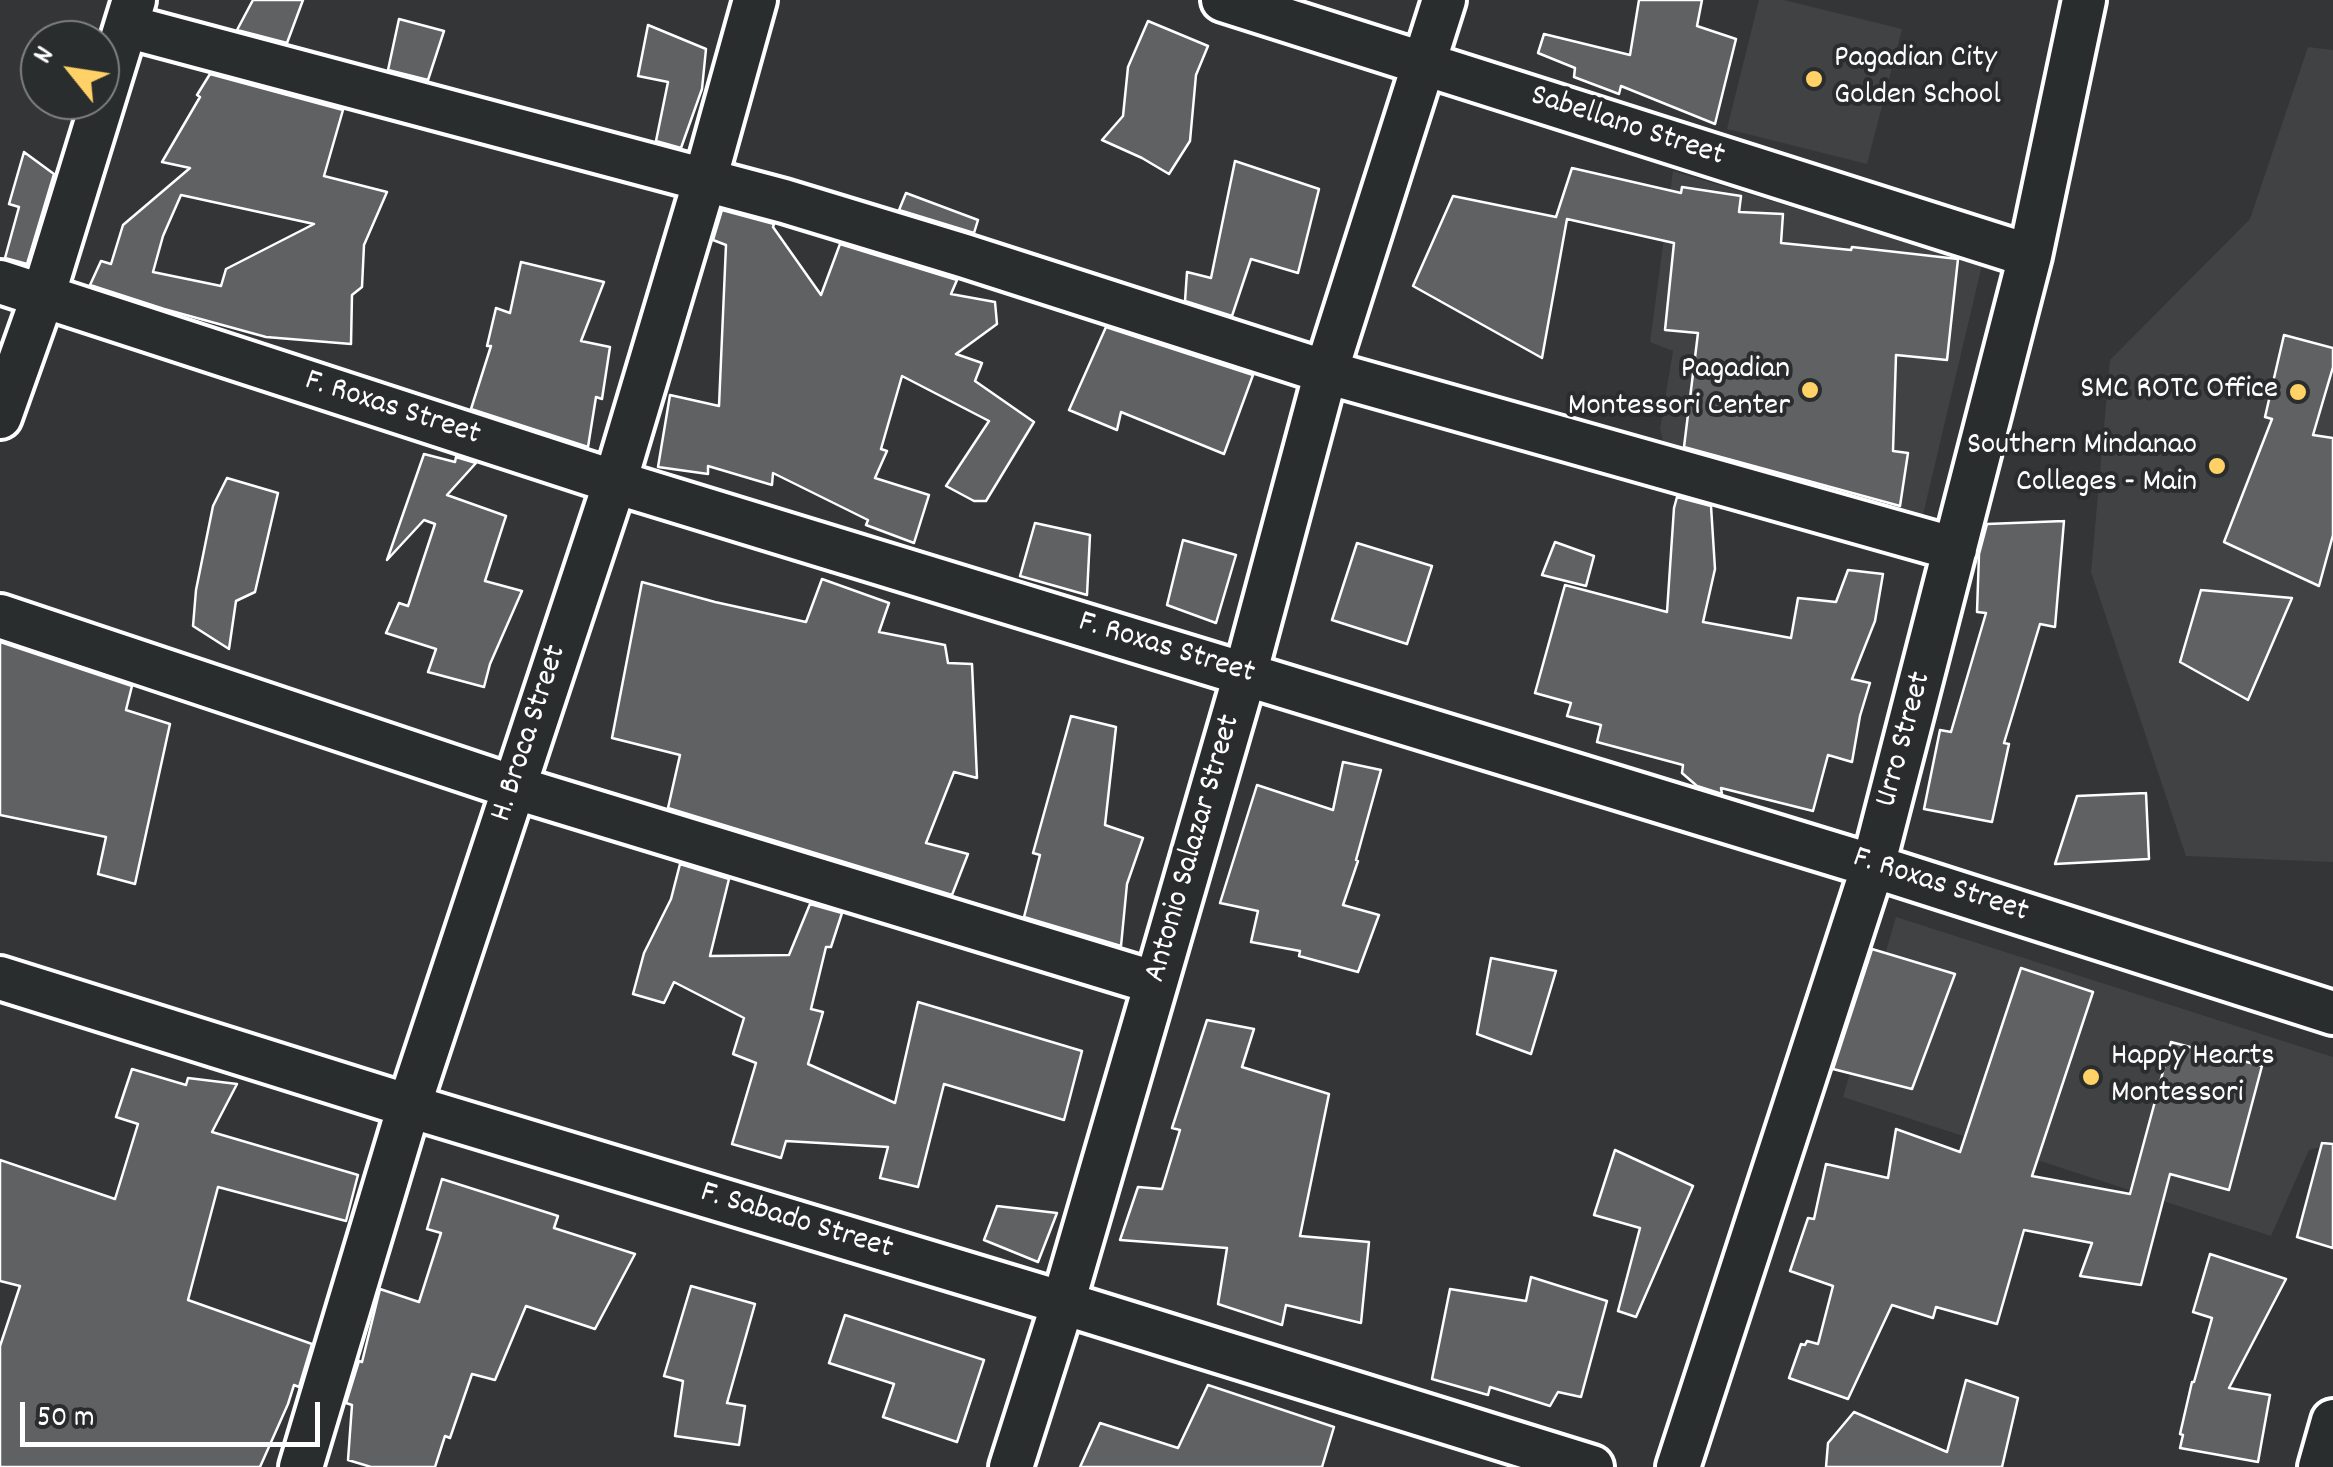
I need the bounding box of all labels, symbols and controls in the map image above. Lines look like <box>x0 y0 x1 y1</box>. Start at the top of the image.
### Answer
north arrow <box>20 20 120 120</box>
text: N <box>25 40 67 72</box>
place label: Pagadian City Golden School <box>1834 42 2001 117</box>
marker: Pagadian City Golden School <box>1803 68 1825 90</box>
street label: Sabellano Street <box>1525 79 1729 177</box>
place label: Pagadian Montessori Center <box>1568 353 1790 428</box>
street label: F. Roxas Street <box>299 364 485 456</box>
place label: SMC ROTC Office <box>2080 373 2278 411</box>
marker: Pagadian Montessori Center <box>1799 379 1821 401</box>
marker: SMC ROTC Office <box>2287 381 2309 403</box>
place label: Southern Mindanao Colleges - Main <box>1967 429 2197 504</box>
marker: Southern Mindanao Colleges - Main <box>2206 455 2228 477</box>
street label: F. Roxas Street <box>1073 605 1259 695</box>
street label: H. Broca Street <box>484 641 578 827</box>
street label: Urro Street <box>1870 668 1942 812</box>
street label: Antonio Salazar Street <box>1138 711 1252 987</box>
street label: F. Roxas Street <box>1847 841 2033 933</box>
place label: Happy Hearts Montessori <box>2111 1040 2275 1115</box>
marker: Happy Hearts Montessori <box>2080 1066 2102 1088</box>
street label: F. Sabado Street <box>695 1176 897 1270</box>
scale bar <box>25 1382 325 1444</box>
text: 50 m <box>37 1398 95 1441</box>

